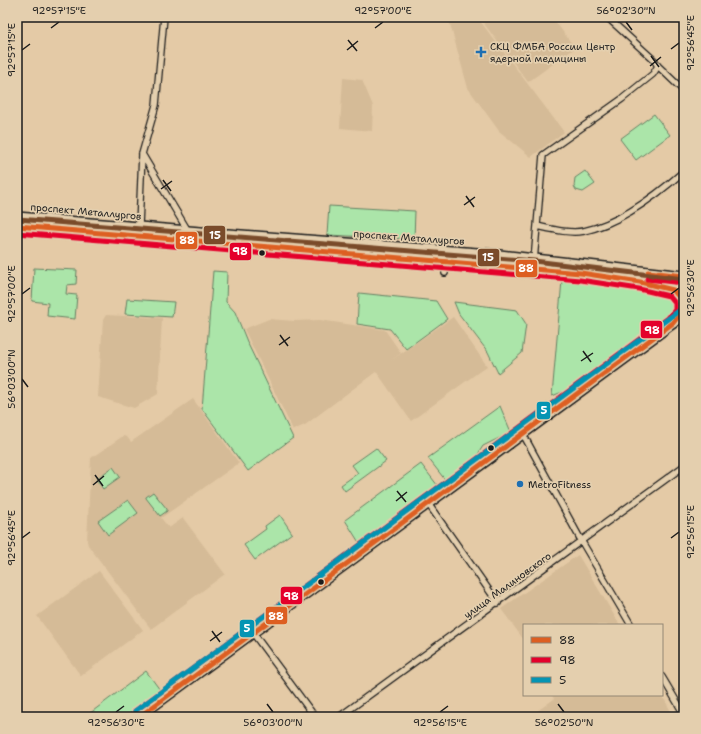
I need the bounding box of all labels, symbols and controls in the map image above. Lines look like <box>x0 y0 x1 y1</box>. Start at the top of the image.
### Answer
text: 92°57'15"E <box>32 4 86 17</box>
text: 92°57'00"E <box>354 4 412 17</box>
text: 56°02'30"N <box>596 4 656 17</box>
text: 92°56'45"E <box>684 15 697 71</box>
text: 92°57'15"E <box>5 23 18 77</box>
place label: СКЦ ФМБА России Центр ядерной медицины <box>490 40 616 65</box>
marker: СКЦ ФМБА России Центр ядерной медицины <box>475 46 487 58</box>
street label: проспект Металлургов <box>30 200 142 223</box>
line badge: 15 <box>203 225 226 245</box>
street label: проспект Металлургов <box>353 227 465 248</box>
text: 15 <box>209 228 221 243</box>
line badge: 88 <box>175 231 198 250</box>
text: 88 <box>179 233 195 248</box>
line badge: 98 <box>229 242 252 261</box>
text: 98 <box>232 244 248 259</box>
unlabelled marker <box>257 248 267 258</box>
line badge: 15 <box>477 248 500 267</box>
text: 15 <box>482 250 494 265</box>
line badge: 88 <box>515 259 538 278</box>
text: 92°56'30"E <box>684 259 697 317</box>
text: 88 <box>518 261 534 276</box>
text: 92°57'00"E <box>5 265 18 323</box>
line badge: 98 <box>640 320 663 339</box>
text: 98 <box>644 323 660 338</box>
text: 56°03'00"N <box>5 349 18 409</box>
line badge: 5 <box>536 401 551 420</box>
text: 5 <box>541 403 548 418</box>
unlabelled marker <box>486 443 496 453</box>
place label: MetroFitness <box>528 478 591 491</box>
marker: MetroFitness <box>515 479 525 489</box>
text: 92°56'15"E <box>684 505 697 559</box>
text: 92°56'45"E <box>5 510 18 566</box>
street label: улица Малиновского <box>461 549 554 622</box>
unlabelled marker <box>316 577 326 587</box>
line badge: 98 <box>280 586 303 605</box>
text: 98 <box>283 589 299 604</box>
line badge: 88 <box>265 606 288 625</box>
text: 88 <box>268 609 284 624</box>
line badge: 5 <box>239 619 255 638</box>
text: 5 <box>244 621 251 636</box>
legend <box>523 624 663 696</box>
text: 88 <box>559 632 576 648</box>
text: 98 <box>559 652 576 668</box>
text: 5 <box>559 672 566 688</box>
text: 92°56'30"E <box>87 716 145 729</box>
text: 56°03'00"N <box>243 716 303 729</box>
text: 92°56'15"E <box>413 716 467 729</box>
text: 56°02'50"N <box>535 716 593 729</box>

